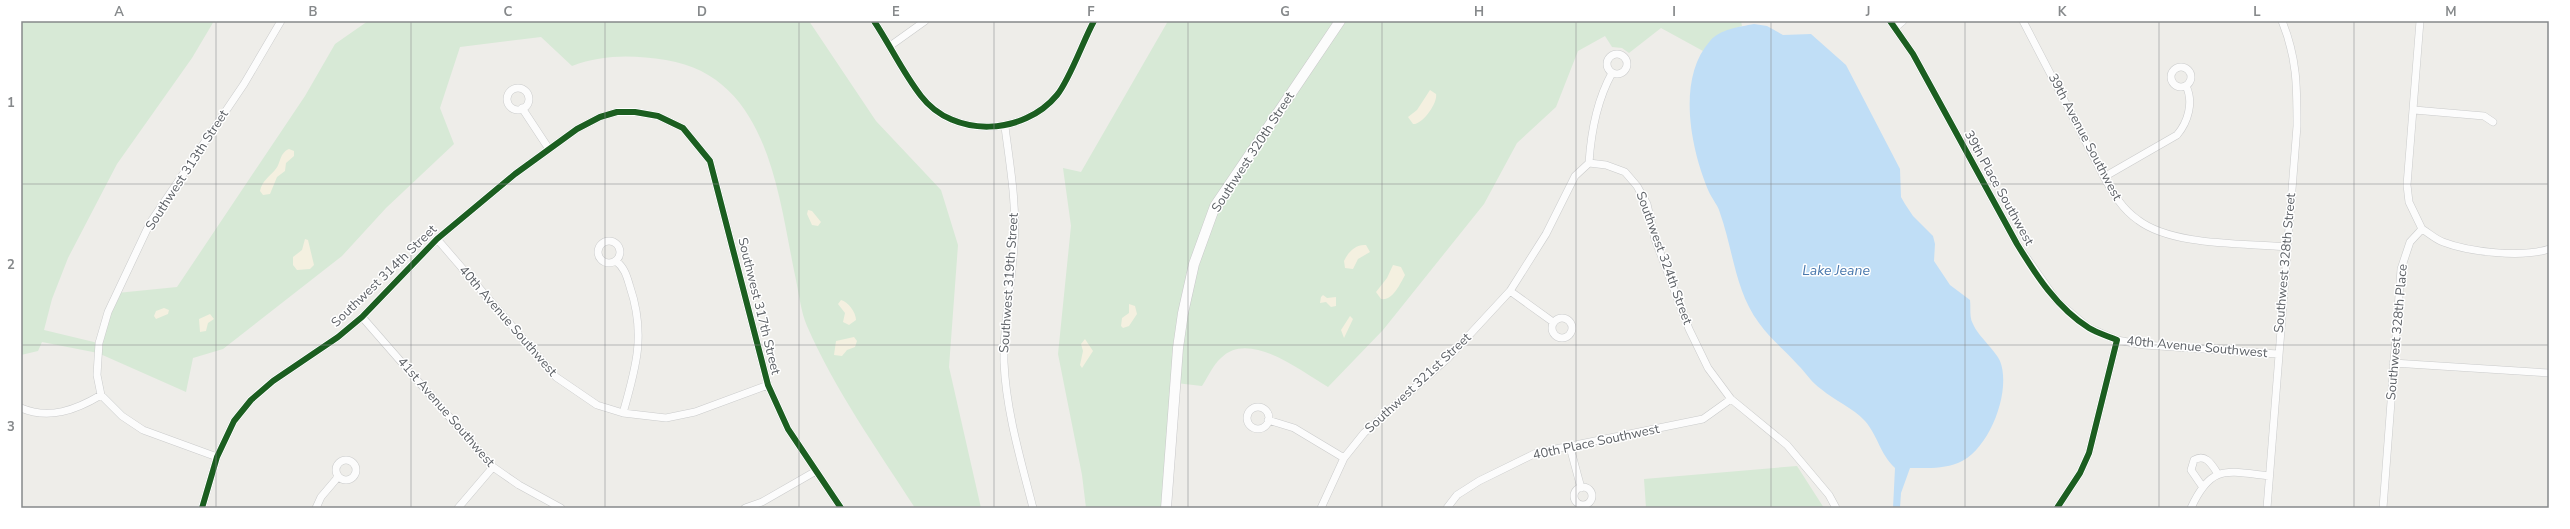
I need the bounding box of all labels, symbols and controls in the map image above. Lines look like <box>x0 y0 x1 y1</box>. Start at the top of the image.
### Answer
text: A <box>114 3 124 21</box>
text: B <box>309 3 318 21</box>
text: C <box>504 3 513 21</box>
text: D <box>697 3 707 21</box>
text: E <box>892 3 900 21</box>
text: F <box>1087 3 1095 21</box>
text: G <box>1280 3 1290 21</box>
text: H <box>1474 3 1484 21</box>
text: I <box>1672 3 1676 21</box>
text: J <box>1865 3 1870 21</box>
text: K <box>2058 3 2067 21</box>
text: L <box>2253 3 2261 21</box>
text: M <box>2445 3 2457 21</box>
street label: 39th Avenue Southwest <box>2044 70 2126 204</box>
street label: Southwest 320th Street <box>1207 88 1299 216</box>
text: 1 <box>7 94 15 112</box>
street label: Southwest 313th Street <box>141 106 233 234</box>
street label: 39th Place Southwest <box>1960 127 2038 249</box>
street label: Southwest 324th Street <box>1632 189 1697 327</box>
street label: Southwest 328th Street <box>2270 192 2300 334</box>
street label: Southwest 319th Street <box>995 212 1023 354</box>
street label: Southwest 314th Street <box>327 220 441 331</box>
street label: Southwest 317th Street <box>733 236 785 377</box>
text: 2 <box>7 256 15 274</box>
water label: Lake Jeane <box>1802 261 1870 280</box>
street label: 40th Avenue Southwest <box>455 262 561 381</box>
street label: Southwest 328th Place <box>2382 263 2412 401</box>
street label: Southwest 321st Street <box>1361 329 1475 437</box>
street label: 40th Avenue Southwest <box>2126 332 2269 362</box>
street label: 41st Avenue Southwest <box>393 353 499 471</box>
text: 3 <box>7 418 15 436</box>
street label: 40th Place Southwest <box>1531 420 1661 464</box>

